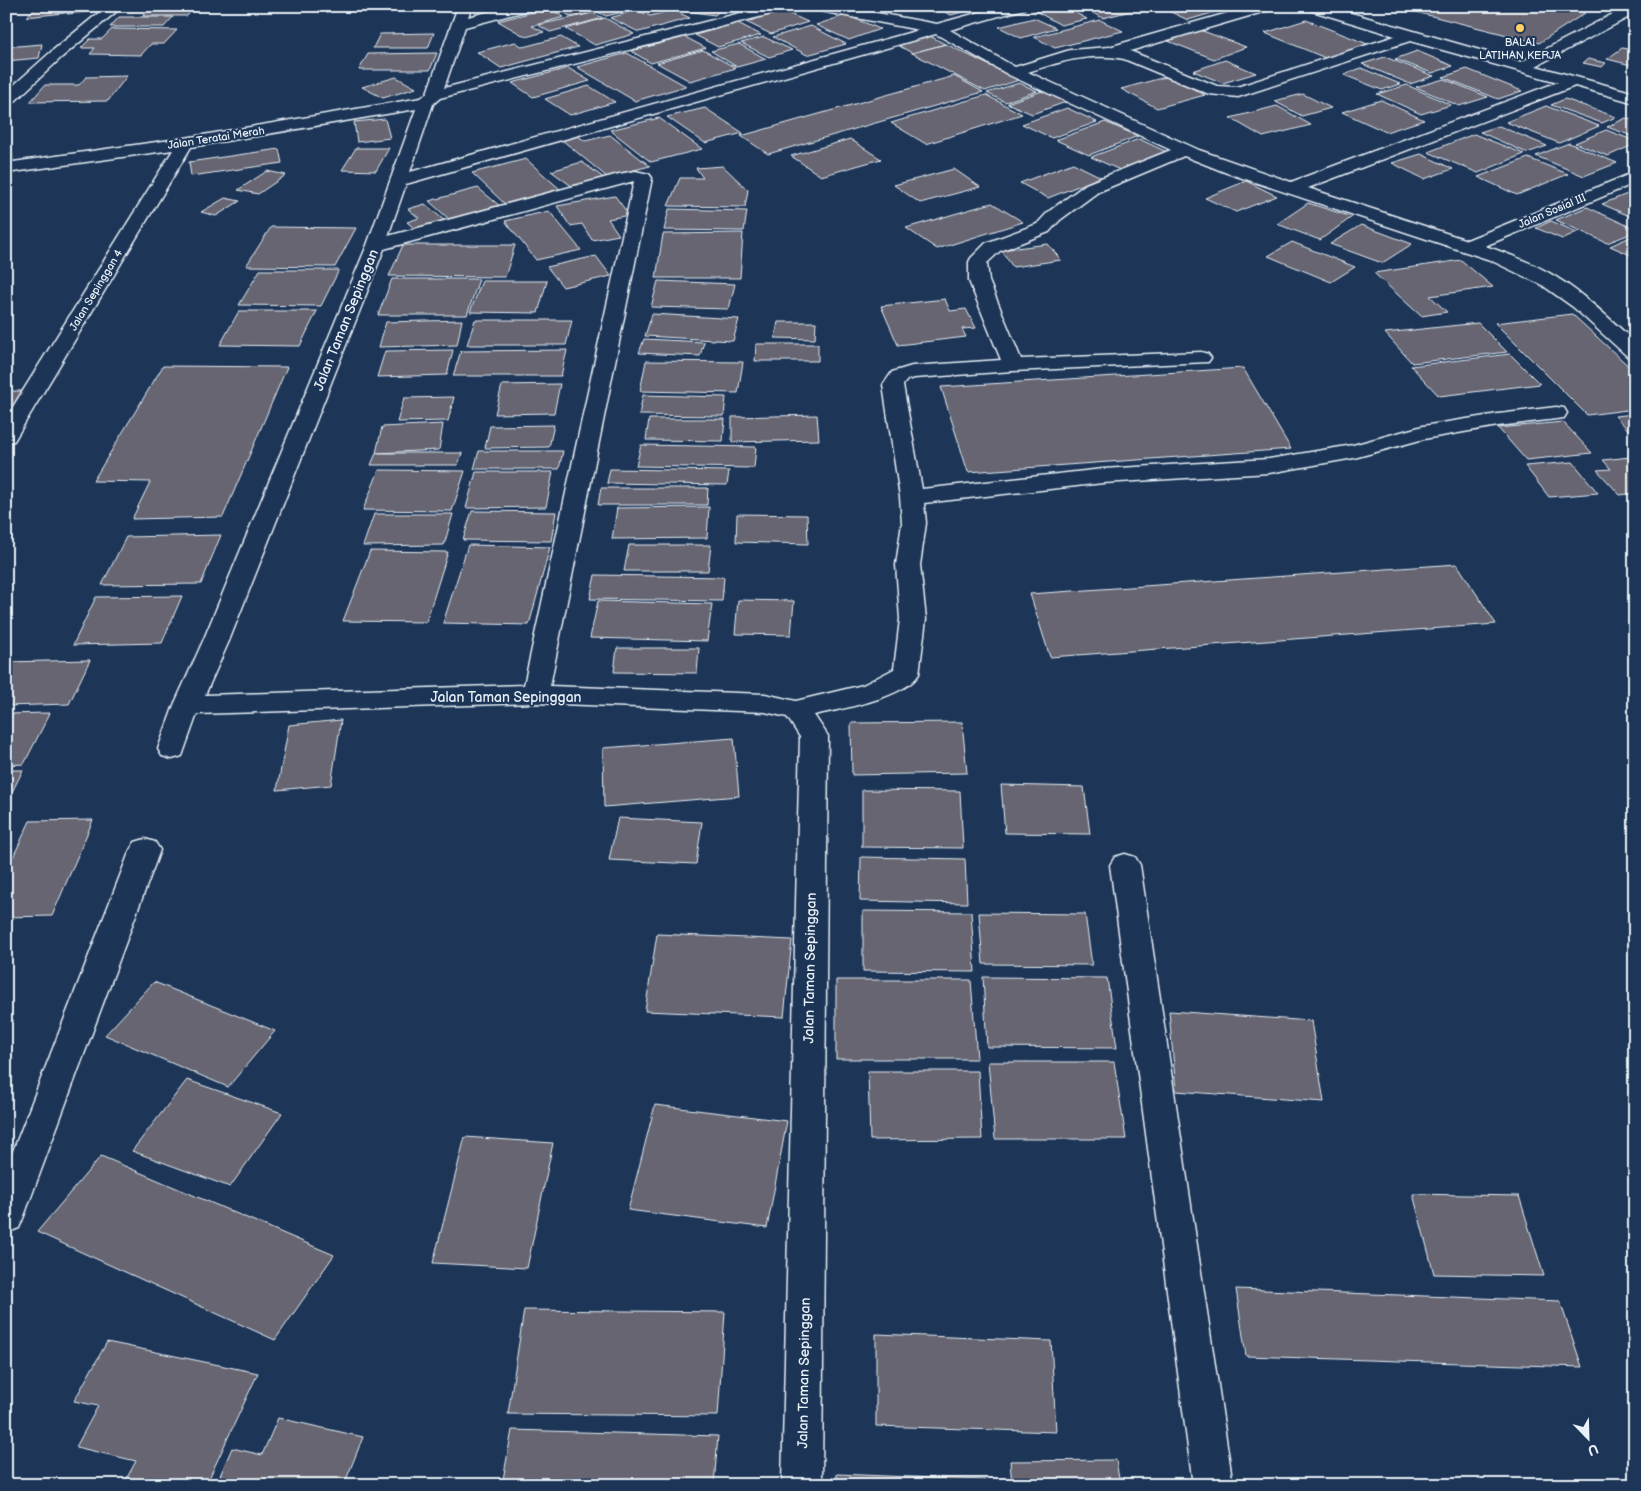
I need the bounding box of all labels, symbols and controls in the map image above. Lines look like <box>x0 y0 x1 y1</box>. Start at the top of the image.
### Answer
marker: BALAI LATIHAN KERJA <box>1514 22 1526 34</box>
place label: BALAI LATIHAN KERJA <box>1479 36 1561 62</box>
street label: Jalan Teratai Merah <box>167 124 265 152</box>
street label: Jalan Sosial III <box>1516 191 1588 231</box>
street label: Jalan Sepinggan 4 <box>67 247 126 333</box>
street label: Jalan Taman Sepinggan <box>310 247 382 393</box>
street label: Jalan Taman Sepinggan <box>430 689 582 706</box>
street label: Jalan Taman Sepinggan <box>800 892 820 1044</box>
street label: Jalan Taman Sepinggan <box>794 1297 814 1449</box>
north arrow <box>1564 1414 1614 1464</box>
text: U <box>1585 1440 1601 1459</box>

